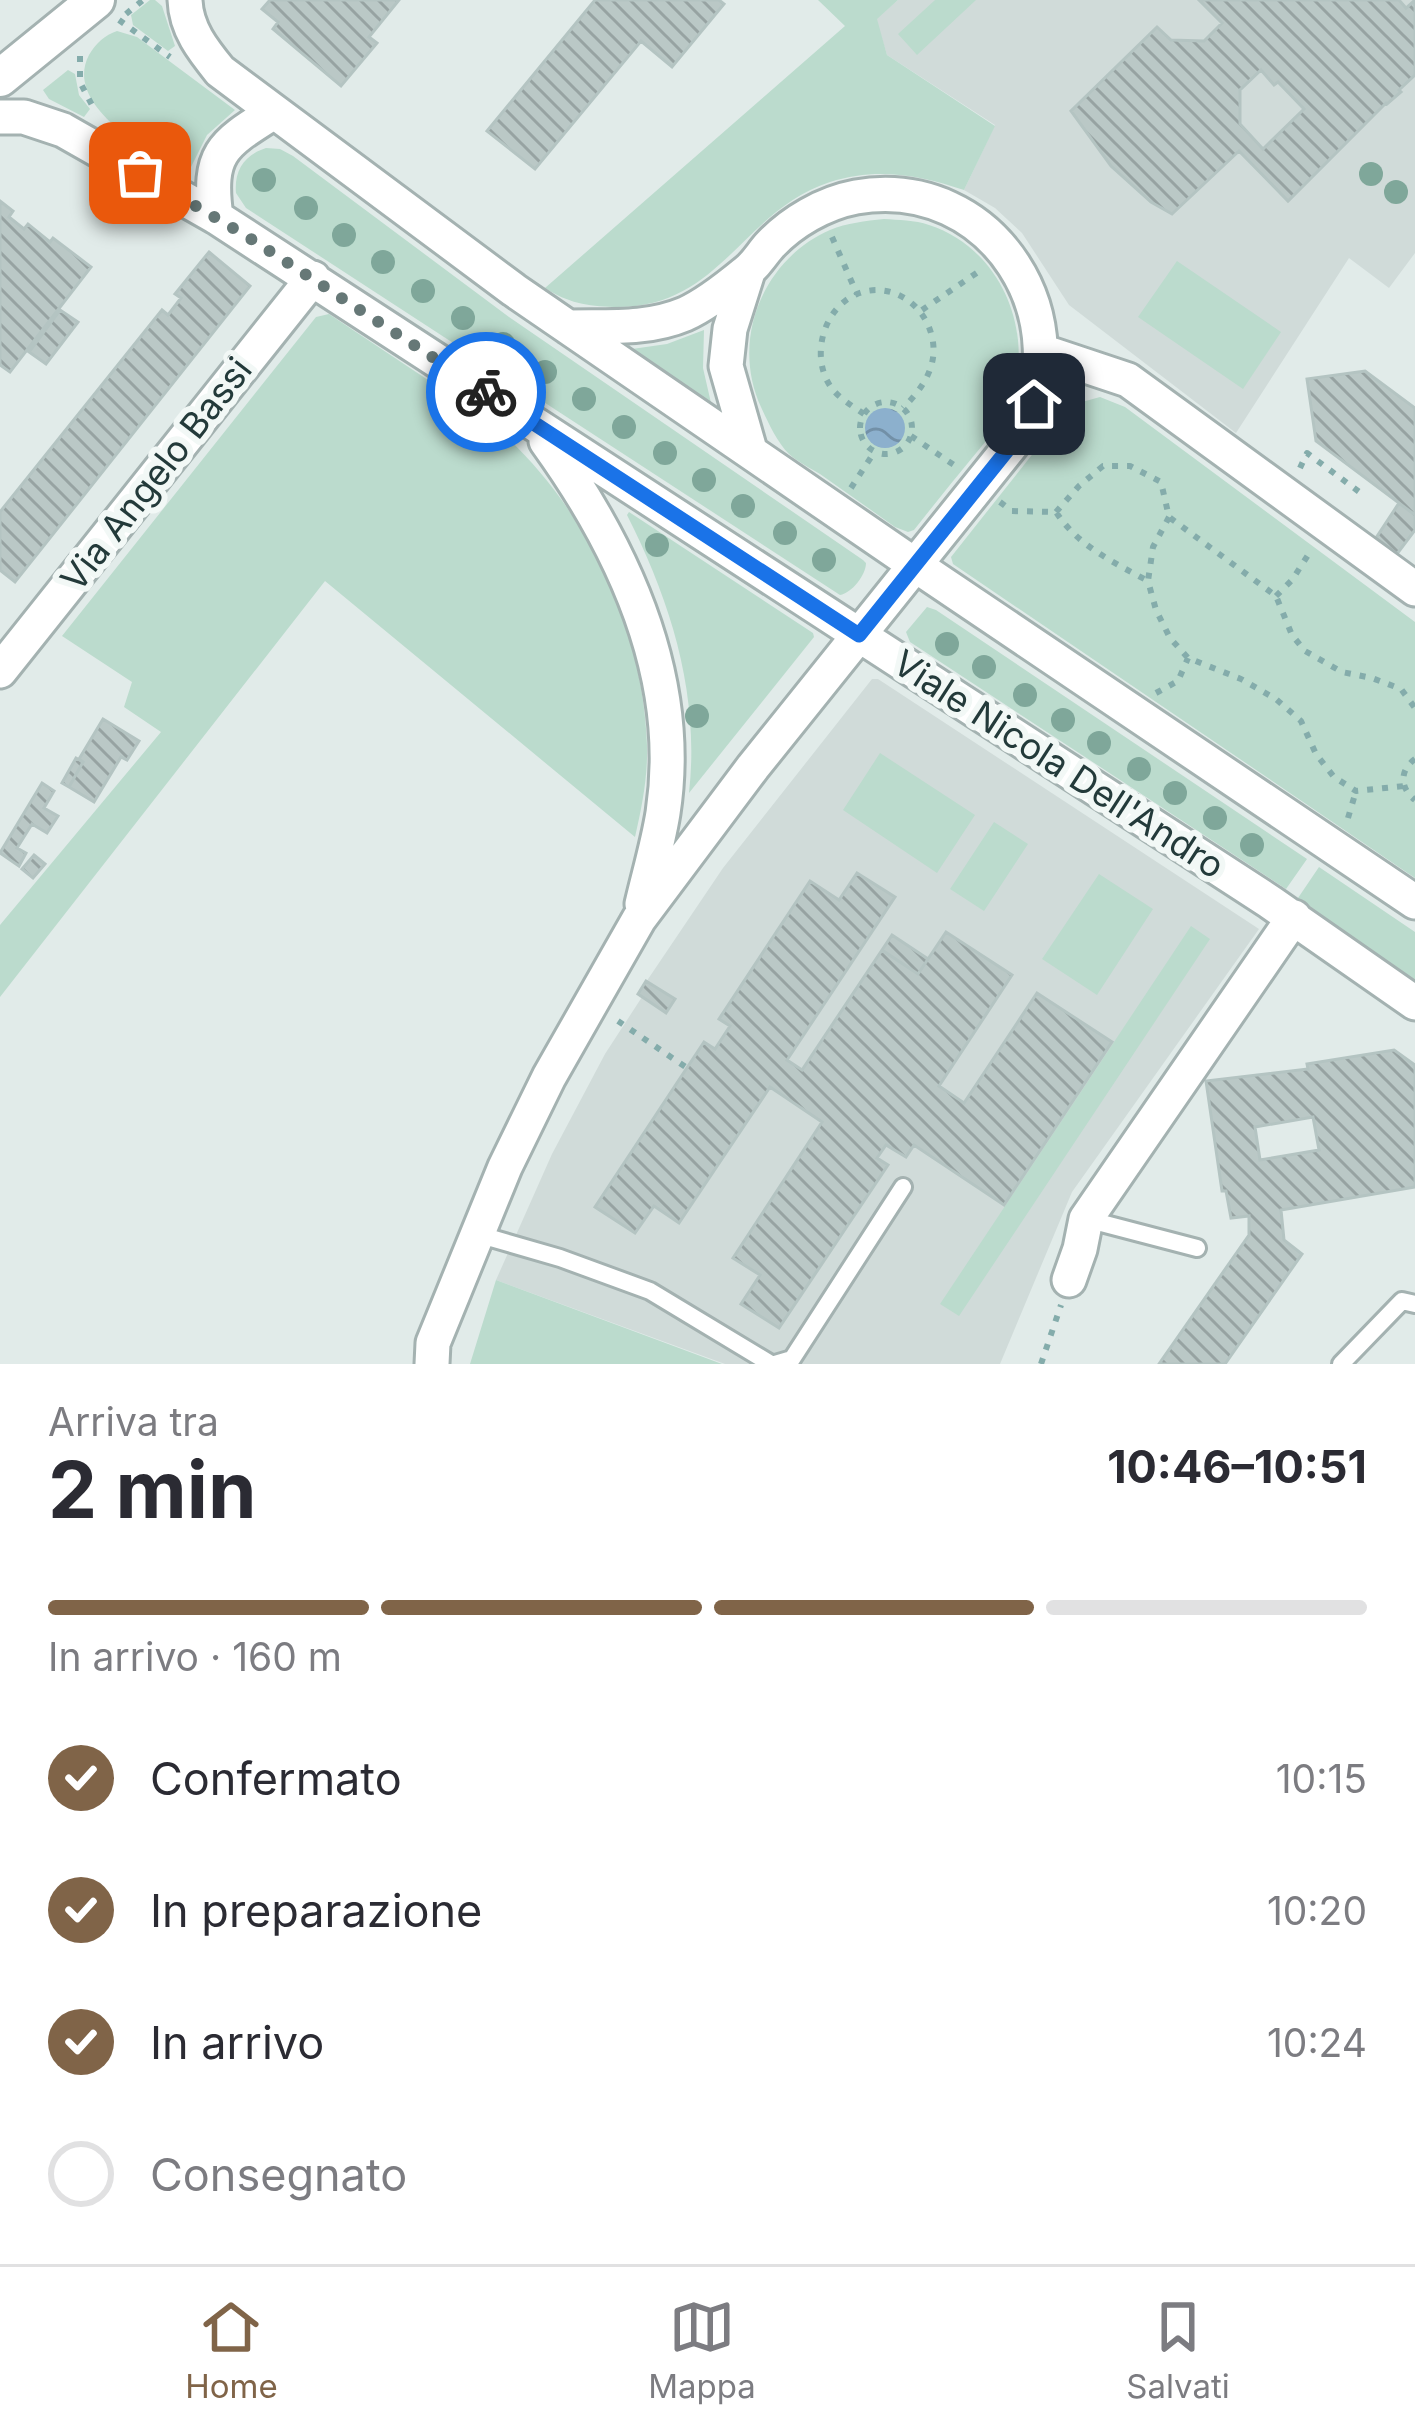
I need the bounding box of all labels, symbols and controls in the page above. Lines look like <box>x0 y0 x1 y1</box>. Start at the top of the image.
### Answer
pin <box>89 122 191 224</box>
icon: bag <box>107 140 173 206</box>
courier <box>426 332 546 452</box>
street label: Via Angelo Bassi <box>51 349 261 599</box>
pin <box>983 353 1085 455</box>
icon: bike <box>453 359 519 425</box>
icon: home <box>1001 371 1067 437</box>
street label: Viale Nicola Dell'Andro <box>885 641 1233 887</box>
text: Arriva tra <box>48 1398 219 1445</box>
text: 10:46–10:51 <box>1107 1439 1367 1494</box>
text: 2 min <box>48 1442 256 1537</box>
text: In arrivo · 160 m <box>48 1633 342 1680</box>
icon: check <box>48 1745 114 1811</box>
text: Confermato <box>150 1751 402 1806</box>
text: 10:15 <box>1276 1755 1367 1802</box>
icon: check <box>48 1877 114 1943</box>
text: In preparazione <box>150 1883 482 1938</box>
text: 10:20 <box>1267 1887 1367 1934</box>
icon: check <box>48 2009 114 2075</box>
text: In arrivo <box>150 2015 324 2070</box>
text: 10:24 <box>1267 2019 1367 2066</box>
text: Consegnato <box>150 2147 407 2202</box>
tab: Home <box>185 2294 278 2406</box>
tab: Mappa <box>648 2294 756 2406</box>
tab: Salvati <box>1126 2294 1230 2406</box>

